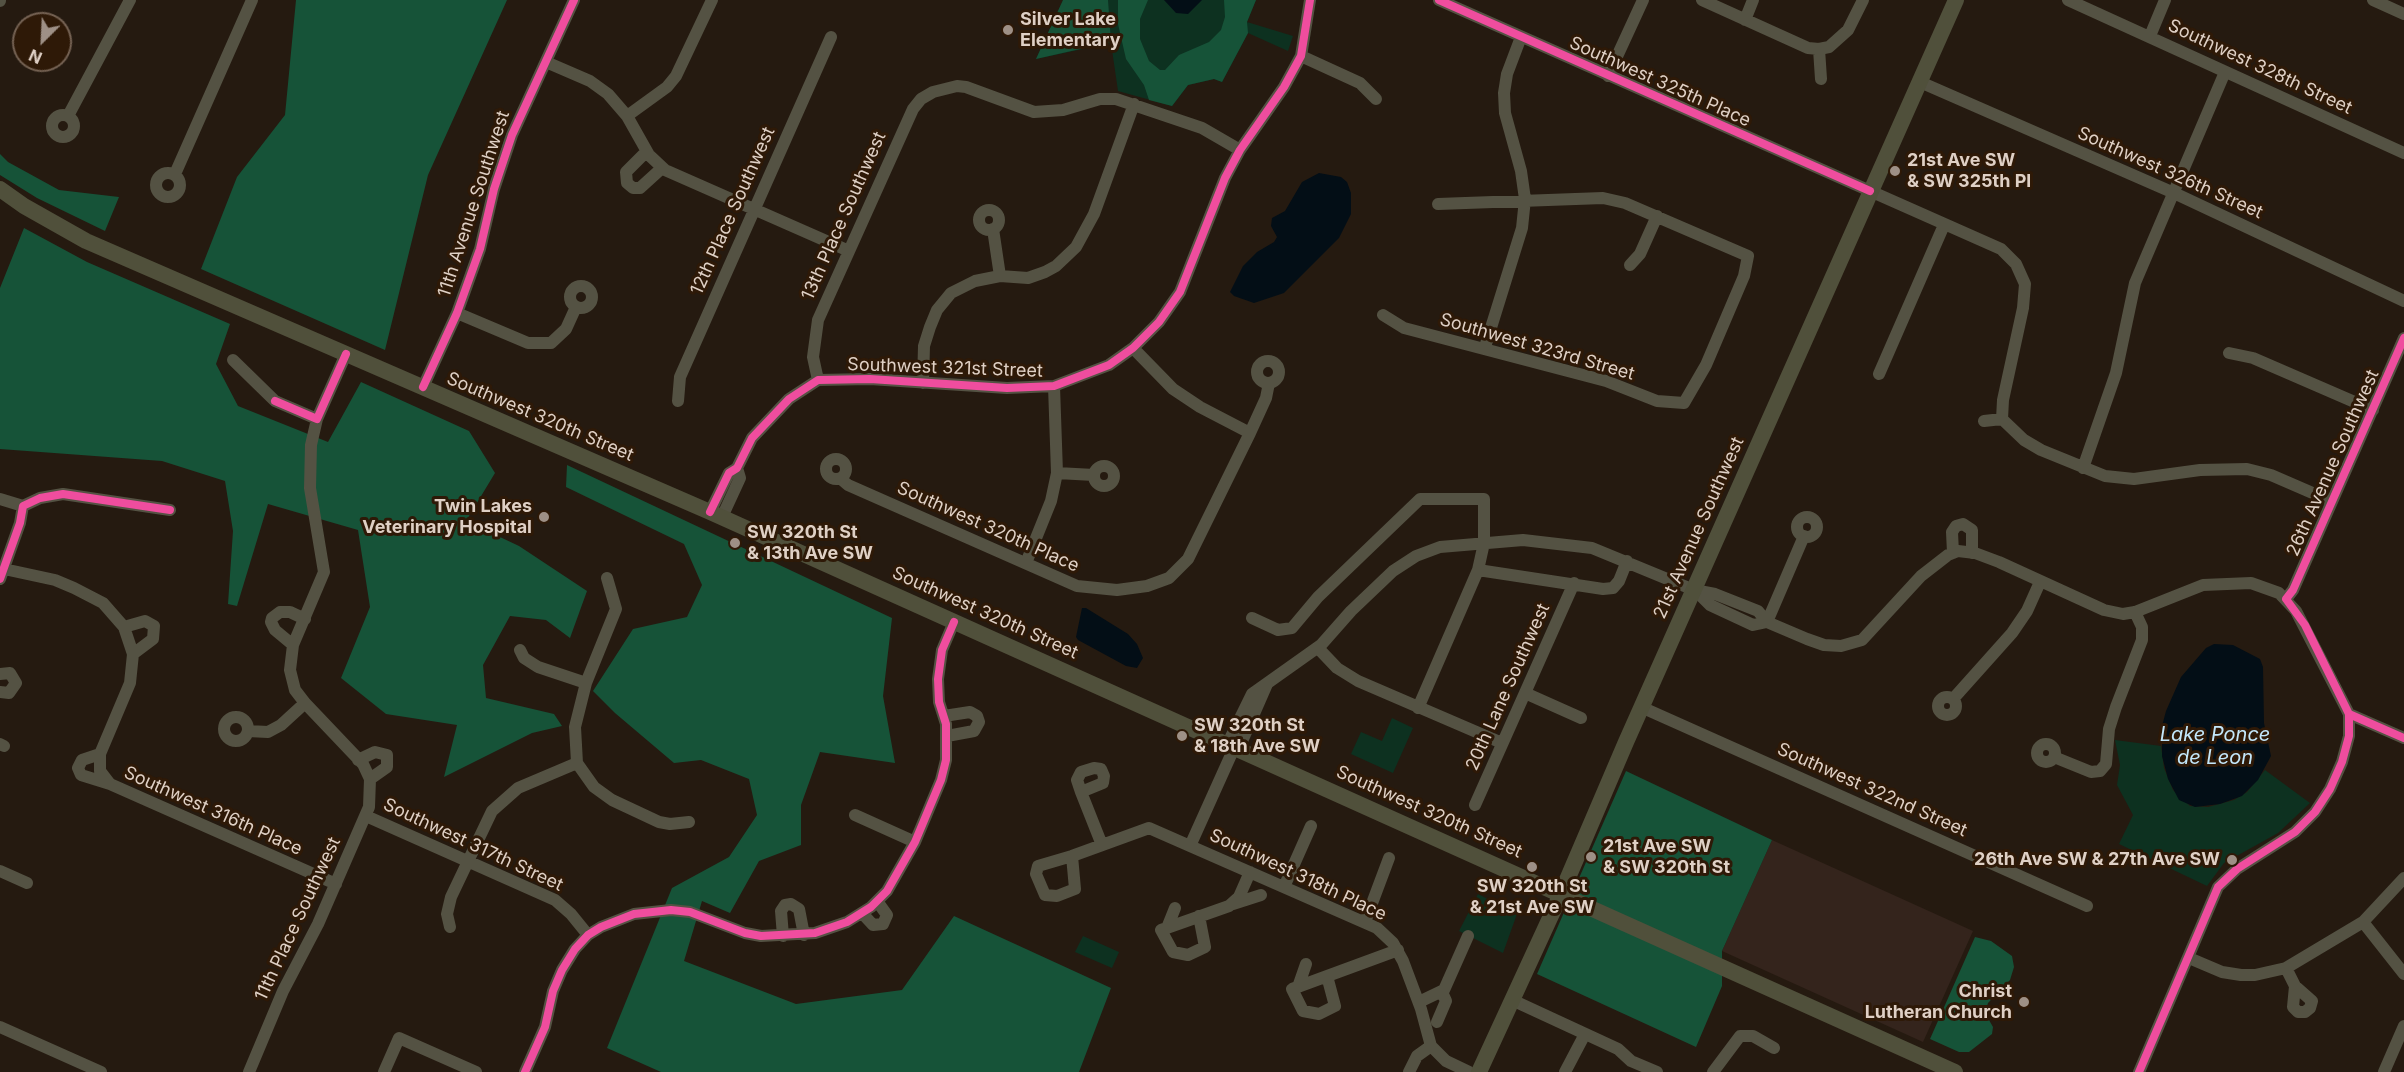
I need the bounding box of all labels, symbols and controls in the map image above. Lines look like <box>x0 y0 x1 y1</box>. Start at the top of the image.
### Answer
place label: Silver Lake Elementary <box>1020 9 1120 52</box>
north arrow <box>12 12 72 72</box>
street label: Southwest 328th Street <box>2165 15 2355 119</box>
marker: Silver Lake Elementary <box>1001 23 1015 37</box>
street label: Southwest 325th Place <box>1566 32 1754 132</box>
text: N <box>26 45 45 68</box>
street label: 11th Avenue Southwest <box>434 108 514 300</box>
street label: Southwest 326th Street <box>2074 122 2266 224</box>
street label: 12th Place Southwest <box>686 124 780 298</box>
street label: 13th Place Southwest <box>797 129 891 303</box>
place label: 21st Ave SW & SW 325th Pl <box>1907 150 2031 192</box>
marker: 21st Ave SW & SW 325th Pl <box>1888 164 1902 178</box>
street label: Southwest 323rd Street <box>1437 309 1637 385</box>
street label: Southwest 321st Street <box>847 354 1043 382</box>
street label: 26th Avenue Southwest <box>2282 366 2384 560</box>
street label: Southwest 320th Street <box>443 368 637 466</box>
street label: 21st Avenue Southwest <box>1649 434 1749 622</box>
street label: Southwest 320th Place <box>894 477 1082 577</box>
place label: Twin Lakes Veterinary Hospital <box>362 496 532 538</box>
marker: Twin Lakes Veterinary Hospital <box>537 510 551 524</box>
place label: SW 320th St & 13th Ave SW <box>747 522 873 564</box>
marker: SW 320th St & 13th Ave SW <box>728 536 742 550</box>
street label: Southwest 320th Street <box>889 562 1081 664</box>
street label: 20th Lane Southwest <box>1461 600 1555 774</box>
place label: SW 320th St & 18th Ave SW <box>1194 715 1320 758</box>
water label: Lake Ponce de Leon <box>2160 723 2270 770</box>
marker: SW 320th St & 18th Ave SW <box>1175 729 1189 743</box>
street label: Southwest 322nd Street <box>1774 738 1970 842</box>
street label: Southwest 320th Street <box>1333 761 1525 863</box>
street label: Southwest 316th Place <box>121 762 305 860</box>
street label: Southwest 317th Street <box>380 794 566 896</box>
street label: Southwest 318th Place <box>1206 824 1390 926</box>
street label: 11th Place Southwest <box>251 834 345 1004</box>
place label: 21st Ave SW & SW 320th St <box>1603 836 1730 878</box>
place label: 26th Ave SW & 27th Ave SW <box>1974 849 2220 871</box>
marker: 21st Ave SW & SW 320th St <box>1584 850 1598 864</box>
marker: 26th Ave SW & 27th Ave SW <box>2225 853 2239 867</box>
marker: SW 320th St & 21st Ave SW <box>1525 860 1539 874</box>
place label: SW 320th St & 21st Ave SW <box>1470 876 1594 918</box>
place label: Christ Lutheran Church <box>1865 981 2012 1024</box>
marker: Christ Lutheran Church <box>2017 995 2031 1009</box>

